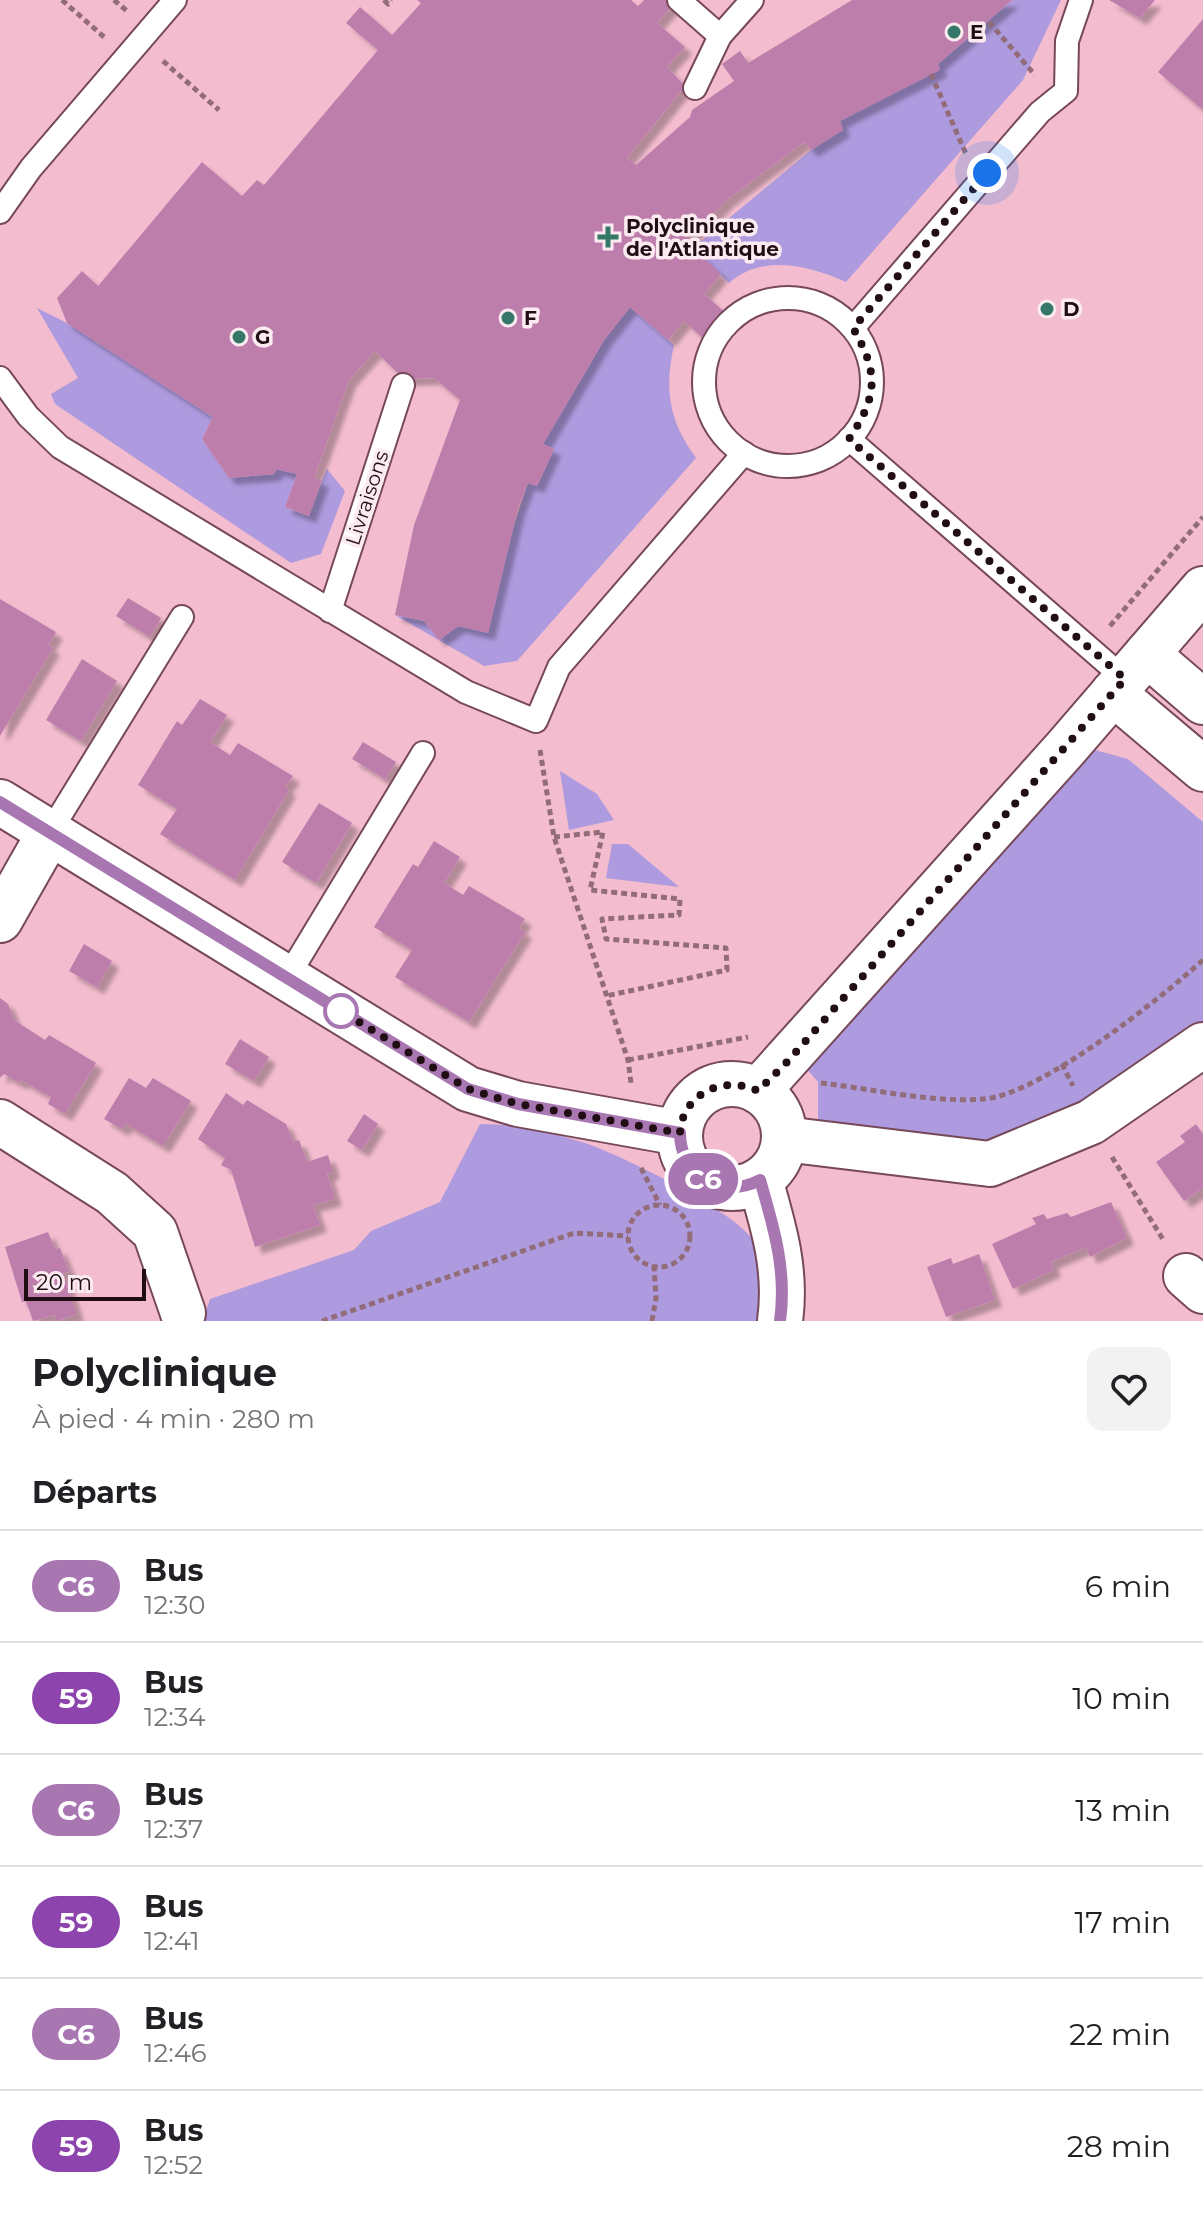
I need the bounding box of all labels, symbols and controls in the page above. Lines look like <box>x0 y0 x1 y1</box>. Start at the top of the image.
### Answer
place label: E <box>970 20 983 44</box>
marker: E <box>945 23 963 41</box>
your location <box>967 153 1007 193</box>
place label: Polyclinique de l'Atlantique <box>626 214 779 261</box>
marker: Polyclinique de l'Atlantique <box>597 226 619 248</box>
place label: D <box>1063 297 1080 321</box>
marker: D <box>1038 300 1056 318</box>
place label: F <box>524 306 537 330</box>
marker: F <box>499 309 517 327</box>
place label: G <box>255 325 270 349</box>
marker: G <box>230 328 248 346</box>
street label: Livraisons <box>340 447 394 548</box>
unlabelled marker <box>324 994 358 1028</box>
line badge: C6 <box>667 1153 739 1205</box>
text: C6 <box>684 1162 722 1196</box>
scale bar <box>24 1265 146 1301</box>
text: 20 m <box>36 1269 92 1296</box>
button: heart <box>1087 1347 1171 1431</box>
text: Polyclinique <box>32 1349 277 1396</box>
text: À pied · 4 min · 280 m <box>32 1403 315 1435</box>
text: Départs <box>32 1474 157 1511</box>
text: Bus <box>144 1552 204 1589</box>
text: 6 min <box>1085 1568 1171 1605</box>
text: C6 <box>57 1569 95 1603</box>
text: 12:30 <box>144 1589 206 1621</box>
text: Bus <box>144 1664 204 1701</box>
text: 10 min <box>1072 1680 1171 1717</box>
text: 59 <box>59 1681 93 1715</box>
text: 12:34 <box>144 1701 206 1733</box>
text: Bus <box>144 1776 204 1813</box>
text: 13 min <box>1075 1792 1171 1829</box>
text: C6 <box>57 1793 95 1827</box>
text: 12:37 <box>144 1813 203 1845</box>
text: Bus <box>144 1888 204 1925</box>
text: 17 min <box>1074 1904 1171 1941</box>
text: 59 <box>59 1905 93 1939</box>
text: 12:41 <box>144 1925 200 1957</box>
text: Bus <box>144 2000 204 2037</box>
text: 22 min <box>1069 2016 1171 2053</box>
text: C6 <box>57 2017 95 2051</box>
text: 12:46 <box>144 2037 207 2069</box>
text: Bus <box>144 2112 204 2149</box>
text: 28 min <box>1067 2128 1171 2165</box>
text: 59 <box>59 2129 93 2163</box>
text: 12:52 <box>144 2149 203 2181</box>

